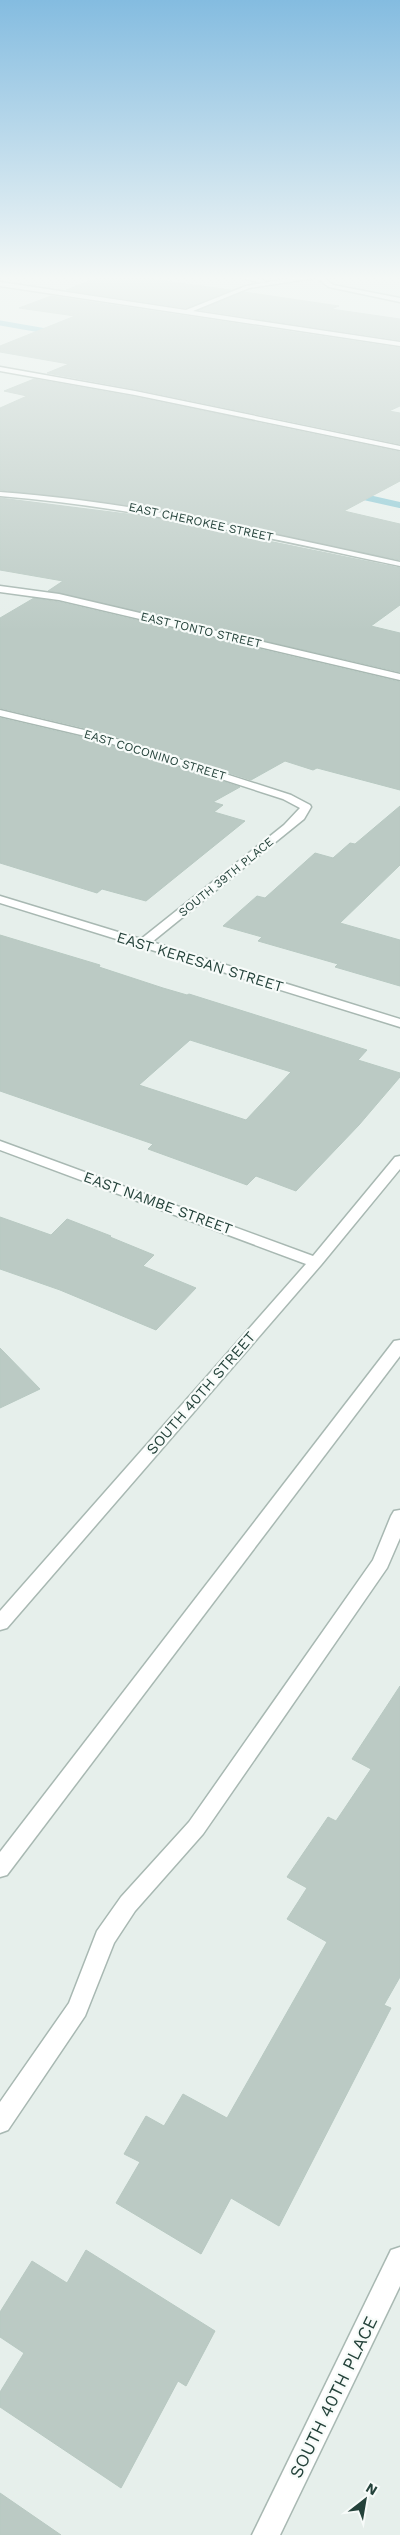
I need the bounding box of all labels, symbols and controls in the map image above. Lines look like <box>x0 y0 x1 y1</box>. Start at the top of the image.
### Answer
street label: EAST CHEROKEE STREET <box>127 500 275 544</box>
street label: EAST TONTO STREET <box>139 609 263 651</box>
street label: EAST COCONINO STREET <box>82 727 228 783</box>
street label: SOUTH 39TH PLACE <box>176 834 276 919</box>
street label: EAST KERESAN STREET <box>115 928 285 996</box>
street label: EAST NAMBE STREET <box>81 1168 235 1238</box>
street label: SOUTH 40TH STREET <box>143 1328 259 1458</box>
street label: SOUTH 40TH PLACE <box>285 2313 381 2481</box>
north arrow <box>340 2475 390 2525</box>
text: N <box>363 2479 380 2498</box>

